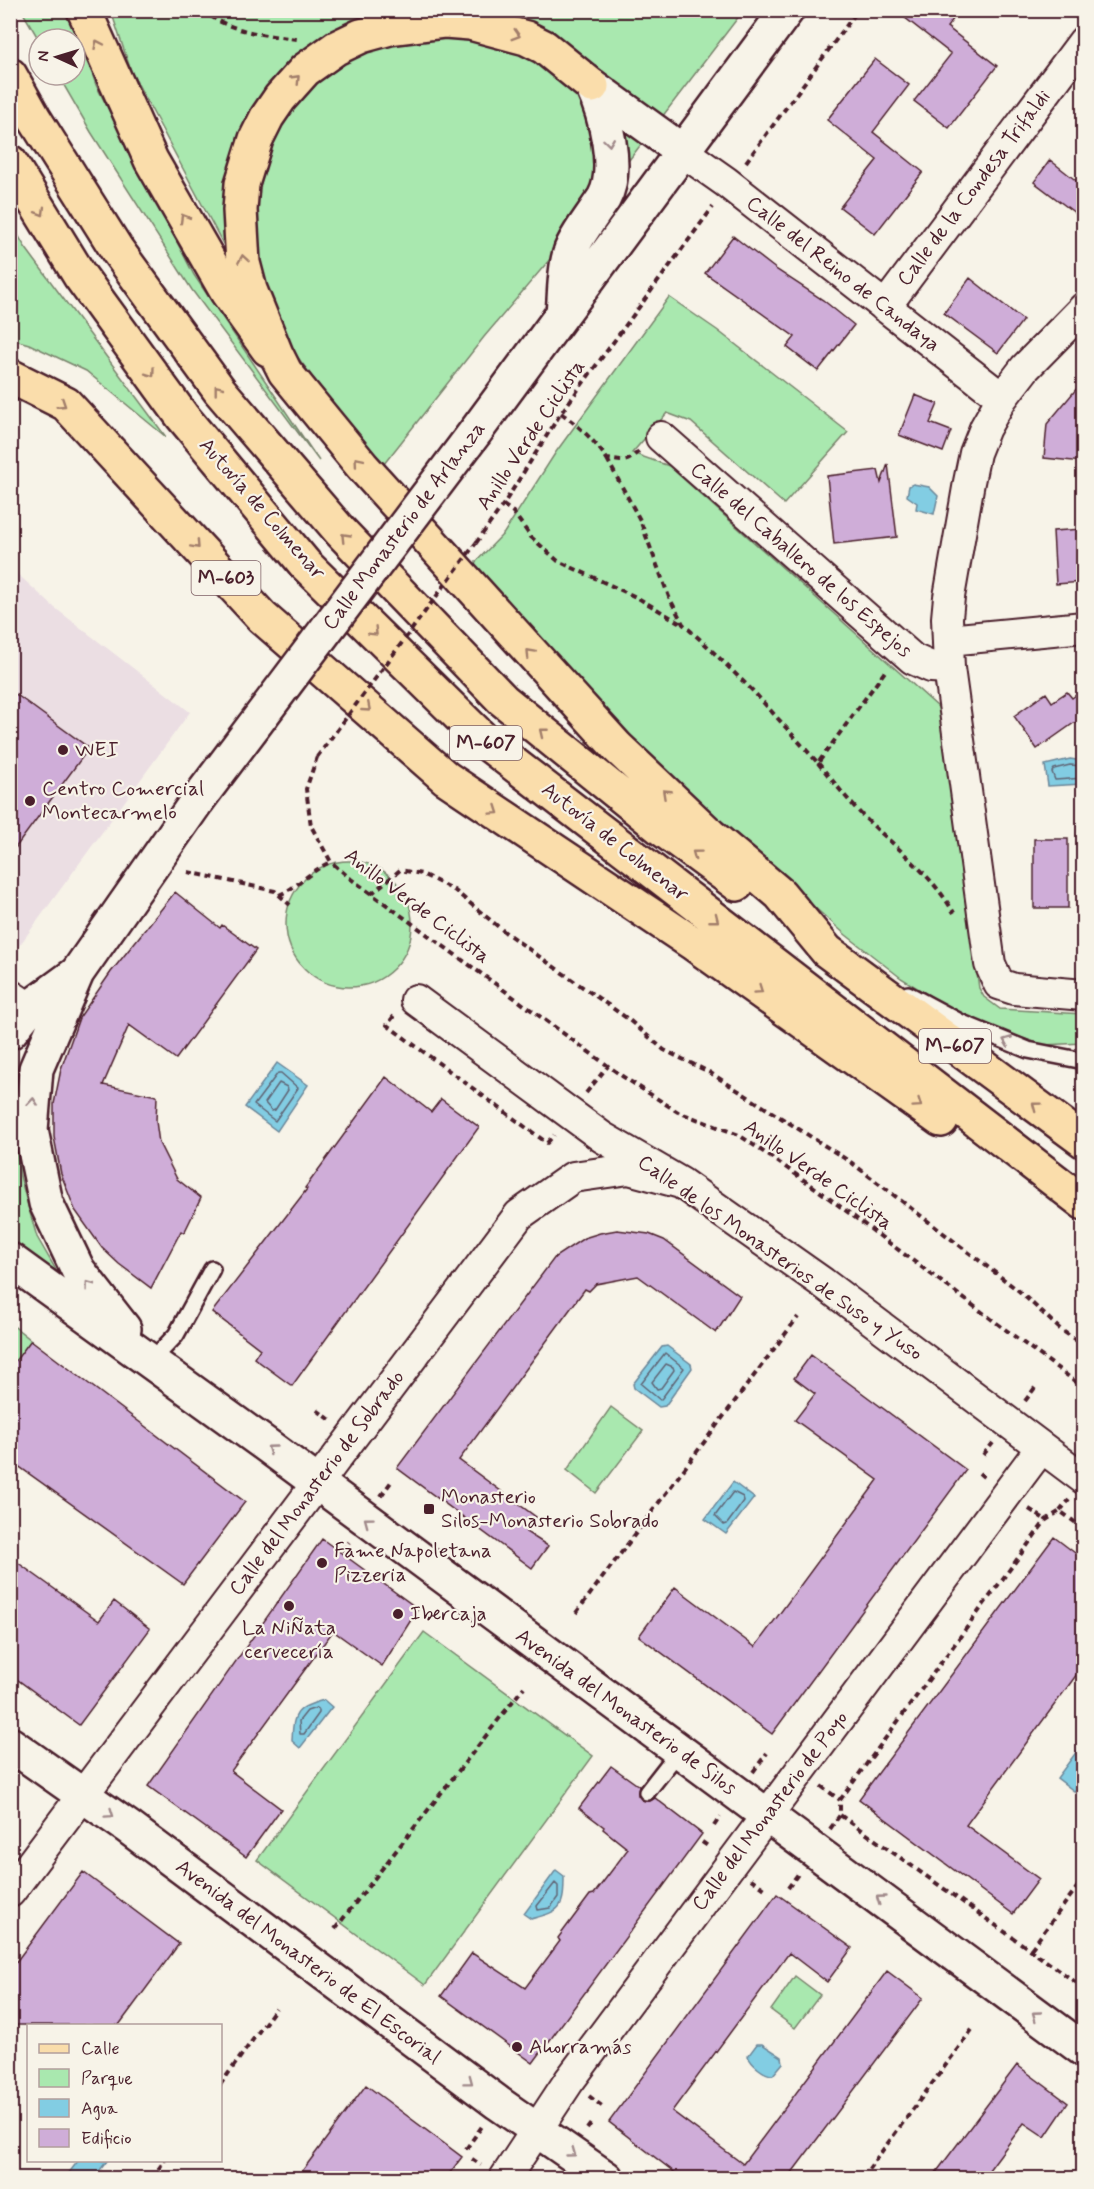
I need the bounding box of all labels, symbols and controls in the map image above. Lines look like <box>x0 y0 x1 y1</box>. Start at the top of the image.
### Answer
north arrow <box>27 27 87 87</box>
one-way arrow <box>510 28 521 40</box>
one-way arrow <box>93 39 105 50</box>
text: N <box>33 50 54 62</box>
one-way arrow <box>289 76 300 86</box>
street label: Calle de la Condesa Trifaldi <box>891 84 1057 292</box>
one-way arrow <box>602 137 614 146</box>
street label: Calle del Reino de Candaya <box>740 189 946 359</box>
one-way arrow <box>33 206 45 216</box>
one-way arrow <box>180 214 192 224</box>
one-way arrow <box>238 254 250 264</box>
street label: Anillo Verde Ciclista <box>470 354 592 516</box>
one-way arrow <box>144 367 155 378</box>
one-way arrow <box>215 384 226 395</box>
one-way arrow <box>56 396 66 408</box>
street label: Calle Monasterio de Arlanza <box>316 416 492 636</box>
street label: Autovía de Colmenar <box>193 432 332 586</box>
street label: Calle del Caballero de los Espejos <box>684 456 918 664</box>
one-way arrow <box>354 457 365 468</box>
one-way arrow <box>341 533 352 543</box>
one-way arrow <box>189 538 200 549</box>
road number: M-603 <box>192 561 260 595</box>
one-way arrow <box>367 625 378 635</box>
one-way arrow <box>526 650 537 660</box>
one-way arrow <box>360 701 371 712</box>
road number: M-607 <box>450 726 522 760</box>
one-way arrow <box>539 729 550 740</box>
place label: WEI <box>75 736 119 764</box>
marker: WEI <box>56 743 70 757</box>
place label: Centro Comercial Montecarmelo <box>42 775 204 827</box>
street label: Autovía de Colmenar <box>536 776 695 908</box>
one-way arrow <box>662 790 673 801</box>
marker: Centro Comercial Montecarmelo <box>23 794 37 808</box>
one-way arrow <box>488 804 499 815</box>
street label: Anillo Verde Ciclista <box>338 842 496 970</box>
one-way arrow <box>692 850 703 861</box>
one-way arrow <box>708 912 719 923</box>
one-way arrow <box>753 983 764 994</box>
road number: M-607 <box>919 1029 991 1063</box>
one-way arrow <box>1002 1036 1013 1048</box>
one-way arrow <box>911 1096 922 1107</box>
one-way arrow <box>26 1098 39 1107</box>
one-way arrow <box>1032 1102 1043 1113</box>
street label: Anillo Verde Ciclista <box>738 1113 898 1237</box>
street label: Calle de los Monasterios de Suso y Yuso <box>632 1148 928 1368</box>
one-way arrow <box>85 1280 96 1291</box>
street label: Calle del Monasterio de Sobrado <box>223 1364 411 1602</box>
one-way arrow <box>266 1445 277 1456</box>
place label: Monasterio Silos-Monasterio Sobrado <box>441 1483 659 1535</box>
marker: Monasterio Silos-Monasterio Sobrado <box>422 1502 436 1516</box>
one-way arrow <box>364 1518 375 1529</box>
place label: Fame Napoletana Pizzeria <box>334 1537 492 1589</box>
marker: Fame Napoletana Pizzeria <box>315 1556 329 1570</box>
marker: La NiÑata cervecería <box>282 1599 296 1613</box>
place label: Ibercaja <box>410 1600 487 1628</box>
marker: Ibercaja <box>391 1607 405 1621</box>
place label: La NiÑata cervecería <box>242 1614 336 1666</box>
street label: Avenida del Monasterio de Silos <box>510 1622 742 1802</box>
street label: Calle del Monasterio de Poyo <box>685 1705 855 1917</box>
one-way arrow <box>103 1807 114 1818</box>
street label: Avenida del Monasterio de El Escorial <box>170 1853 446 2071</box>
one-way arrow <box>875 1895 886 1906</box>
one-way arrow <box>1032 2011 1043 2022</box>
legend <box>27 2024 222 2162</box>
place label: Ahorramás <box>529 2033 632 2061</box>
text: Calle <box>81 2037 120 2061</box>
marker: Ahorramás <box>510 2040 524 2054</box>
text: Parque <box>81 2067 133 2091</box>
one-way arrow <box>462 2074 473 2085</box>
text: Agua <box>81 2097 118 2121</box>
text: Edificio <box>81 2127 132 2151</box>
one-way arrow <box>565 2146 576 2157</box>

